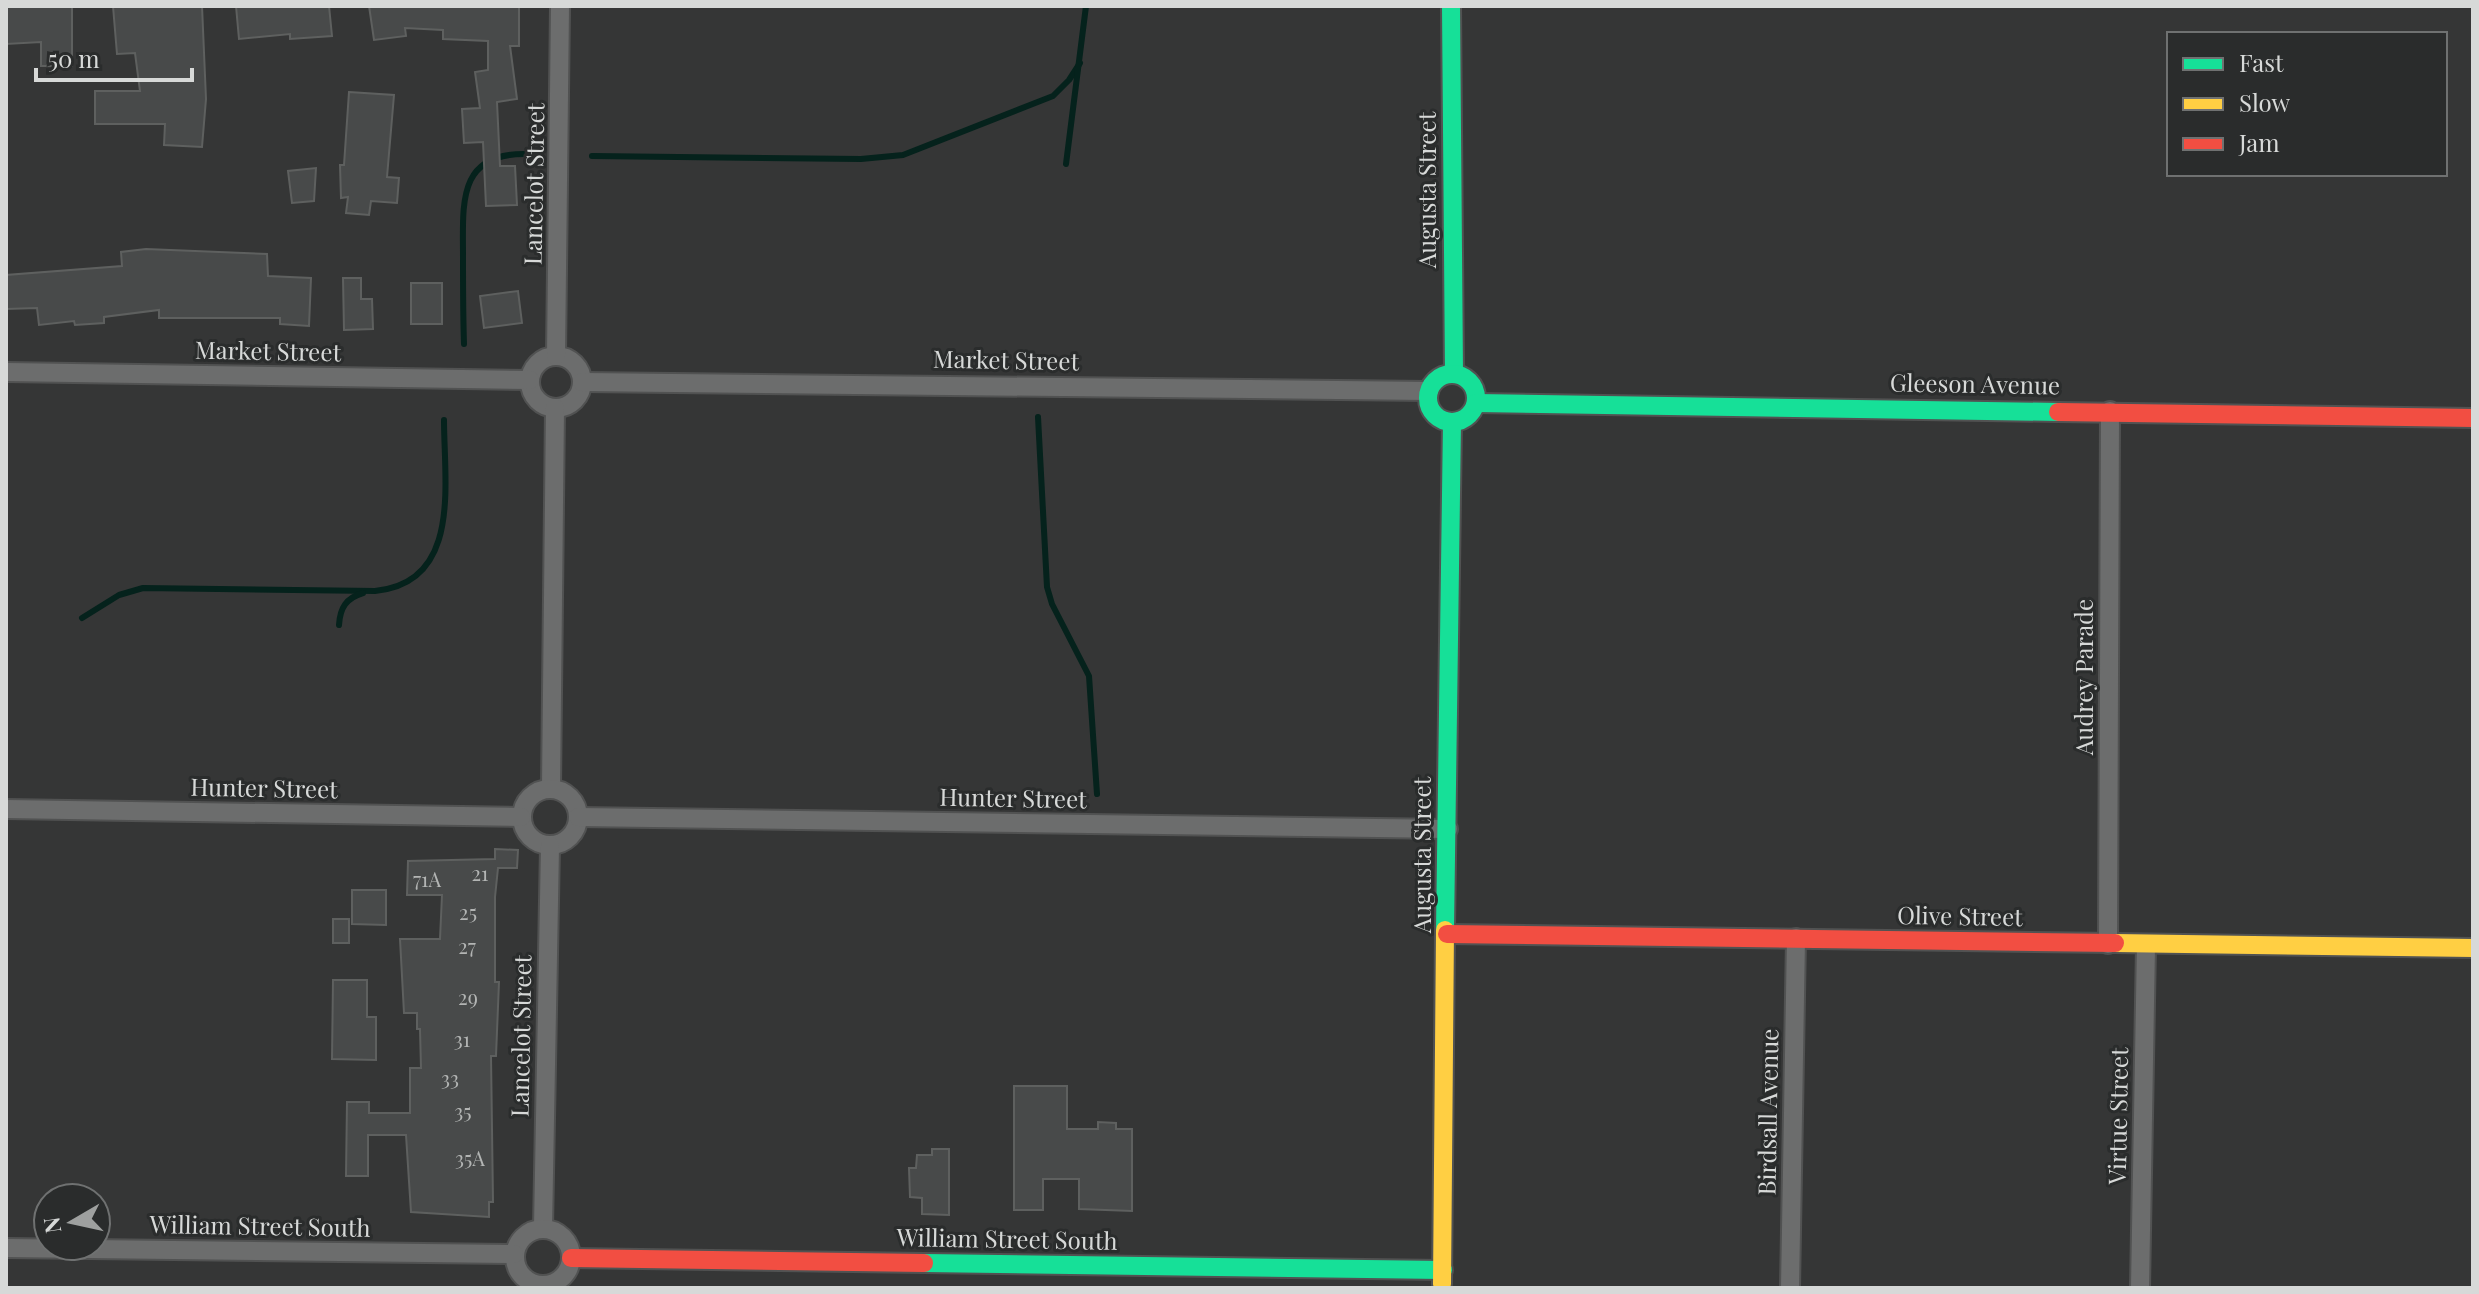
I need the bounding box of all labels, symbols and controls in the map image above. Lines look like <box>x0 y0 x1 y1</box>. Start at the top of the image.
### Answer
scale bar <box>36 32 192 82</box>
legend <box>2167 32 2447 176</box>
text: 50 m <box>48 42 100 74</box>
text: Fast <box>2239 46 2284 78</box>
text: Slow <box>2239 86 2291 118</box>
street label: Lancelot Street <box>516 102 550 265</box>
street label: Augusta Street <box>1410 111 1442 269</box>
text: Jam <box>2238 126 2280 158</box>
street label: Market Street <box>195 333 342 367</box>
street label: Market Street <box>933 342 1080 376</box>
street label: Gleeson Avenue <box>1890 366 2060 400</box>
street label: Audrey Parade <box>2067 599 2099 756</box>
street label: Hunter Street <box>190 770 339 804</box>
street label: Augusta Street <box>1405 776 1437 934</box>
street label: Hunter Street <box>939 780 1088 814</box>
house number: 21 <box>472 859 488 886</box>
house number: 71A <box>413 865 441 892</box>
house number: 25 <box>459 898 477 925</box>
street label: Olive Street <box>1897 898 2024 932</box>
house number: 27 <box>458 932 476 959</box>
street label: Lancelot Street <box>503 954 537 1117</box>
house number: 29 <box>458 983 478 1010</box>
house number: 31 <box>454 1025 470 1052</box>
street label: Birdsall Avenue <box>1750 1028 1784 1196</box>
street label: Virtue Street <box>2100 1047 2134 1186</box>
house number: 33 <box>441 1064 459 1091</box>
house number: 35 <box>454 1097 472 1124</box>
house number: 35A <box>455 1144 485 1171</box>
north arrow <box>32 1182 112 1262</box>
street label: William Street South <box>148 1207 371 1243</box>
text: N <box>35 1215 67 1235</box>
street label: William Street South <box>895 1220 1118 1256</box>

